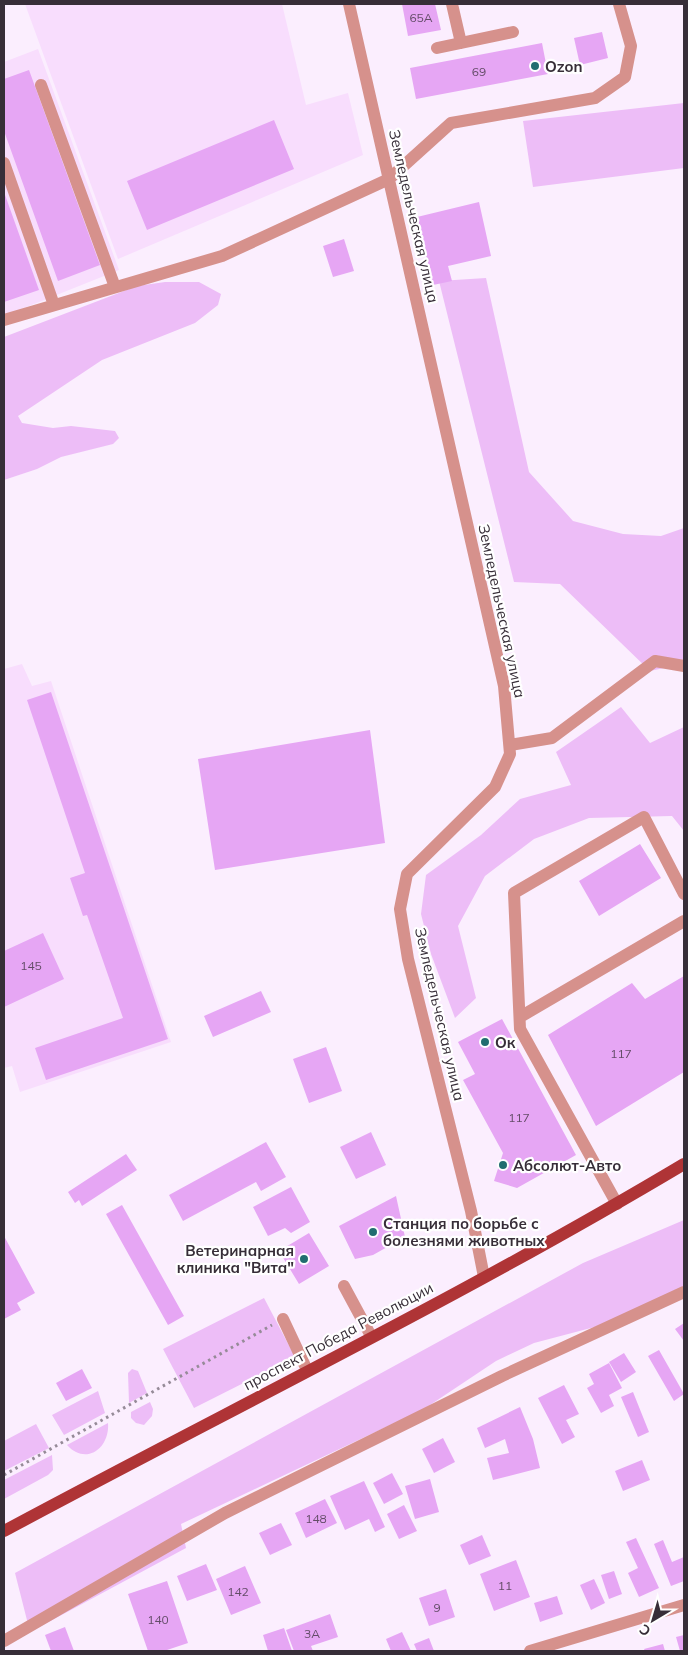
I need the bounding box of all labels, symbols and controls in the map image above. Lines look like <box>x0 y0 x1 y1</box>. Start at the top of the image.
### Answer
house number: 65А <box>409 10 433 25</box>
place label: Ozon <box>545 57 582 76</box>
marker: Ozon <box>529 60 541 72</box>
house number: 69 <box>472 64 486 79</box>
street label: Земледельческая улица <box>385 128 443 304</box>
street label: Земледельческая улица <box>474 522 530 700</box>
street label: Земледельческая улица <box>411 926 469 1102</box>
house number: 145 <box>20 958 42 973</box>
place label: Ок <box>495 1033 516 1052</box>
marker: Ок <box>479 1036 491 1048</box>
house number: 117 <box>610 1046 632 1061</box>
house number: 117 <box>508 1110 530 1125</box>
place label: Абсолют-Авто <box>513 1156 621 1175</box>
marker: Абсолют-Авто <box>497 1159 509 1171</box>
place label: Станция по борьбе с болезнями животных <box>383 1214 545 1250</box>
marker: Станция по борьбе с болезнями животных <box>367 1226 379 1238</box>
place label: Ветеринарная клиника "Вита" <box>177 1241 294 1277</box>
marker: Ветеринарная клиника "Вита" <box>298 1253 310 1265</box>
street label: проспект Победа Революции <box>240 1278 436 1394</box>
house number: 148 <box>305 1511 327 1526</box>
house number: 11 <box>498 1578 512 1593</box>
house number: 142 <box>227 1584 249 1599</box>
north arrow <box>628 1595 678 1645</box>
house number: 9 <box>433 1600 441 1615</box>
house number: 140 <box>147 1612 169 1627</box>
text: С <box>636 1620 654 1640</box>
house number: 3А <box>304 1626 320 1641</box>

